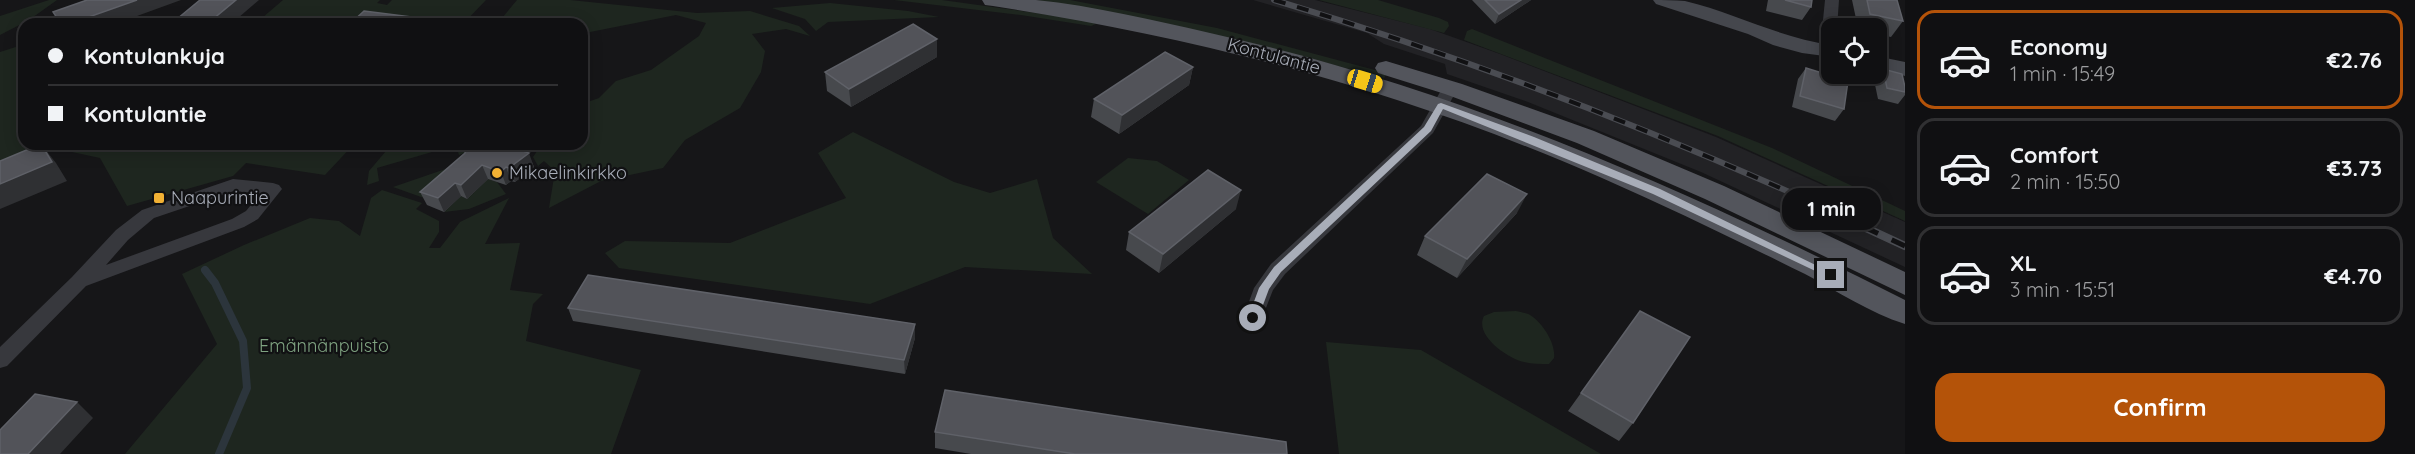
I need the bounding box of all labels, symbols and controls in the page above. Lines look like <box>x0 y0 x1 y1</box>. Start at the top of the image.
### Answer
map controls <box>1821 18 1887 84</box>
button: locate <box>1821 18 1887 84</box>
street label: Kontulantie <box>1225 32 1323 79</box>
icon: car <box>1938 33 1992 87</box>
text: Economy <box>2010 33 2108 61</box>
text: Kontulankuja <box>84 42 225 70</box>
text: €2.76 <box>2327 46 2382 74</box>
text: 1 min · 15:49 <box>2010 61 2115 86</box>
car <box>1345 67 1385 95</box>
text: Kontulantie <box>84 100 207 128</box>
icon: car <box>1938 141 1992 195</box>
text: Comfort <box>2010 141 2099 169</box>
text: €3.73 <box>2327 154 2382 182</box>
place label: Mikaelinkirkko <box>509 161 627 184</box>
marker: Mikaelinkirkko <box>490 166 504 180</box>
text: 2 min · 15:50 <box>2010 169 2120 194</box>
place label: Naapurintie <box>171 186 269 209</box>
callout: 1 min <box>1782 188 1880 230</box>
marker: Naapurintie <box>152 191 166 205</box>
text: 1 min <box>1807 196 1856 221</box>
icon: car <box>1938 249 1992 303</box>
text: XL <box>2010 249 2037 277</box>
route end <box>1817 261 1844 288</box>
text: €4.70 <box>2324 262 2382 290</box>
text: 3 min · 15:51 <box>2010 277 2115 302</box>
route start <box>1239 304 1266 331</box>
park label: Emännänpuisto <box>259 334 389 357</box>
button: Confirm <box>1935 373 2385 442</box>

